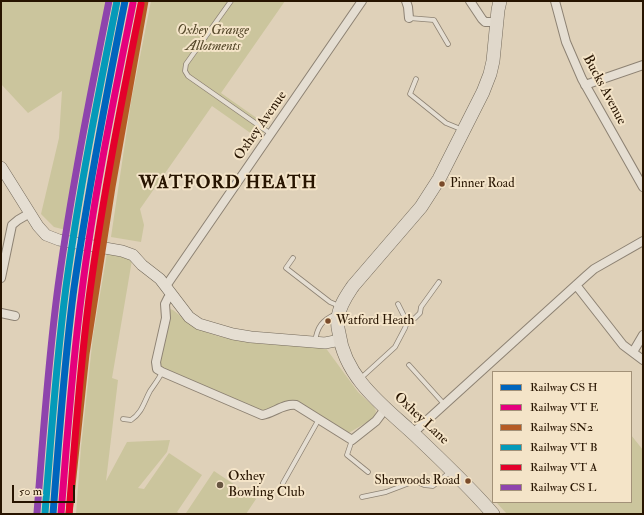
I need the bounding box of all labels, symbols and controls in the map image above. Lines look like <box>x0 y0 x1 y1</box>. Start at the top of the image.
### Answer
park label: Oxhey Grange Allotments <box>177 23 249 56</box>
street label: Bucks Avenue <box>579 52 629 128</box>
street label: Oxhey Avenue <box>231 88 291 164</box>
district label: WATFORD HEATH <box>139 173 317 195</box>
place label: Pinner Road <box>450 176 515 192</box>
marker: Pinner Road <box>437 179 447 189</box>
place label: Watford Heath <box>336 313 414 329</box>
marker: Watford Heath <box>323 316 333 326</box>
legend <box>492 371 632 503</box>
text: Railway CS H <box>530 380 598 395</box>
street label: Oxhey Lane <box>390 389 452 449</box>
text: Railway VT E <box>530 400 598 415</box>
text: Railway SN2 <box>530 420 593 435</box>
text: Railway VT B <box>530 440 598 455</box>
text: Railway VT A <box>530 460 597 475</box>
place label: Oxhey Bowling Club <box>228 469 305 502</box>
place label: Sherwoods Road <box>374 473 460 489</box>
marker: Sherwoods Road <box>463 476 473 486</box>
scale bar <box>14 477 77 503</box>
marker: Oxhey Bowling Club <box>215 480 225 490</box>
text: Railway CS L <box>530 480 596 495</box>
text: 50 m <box>19 484 42 499</box>

